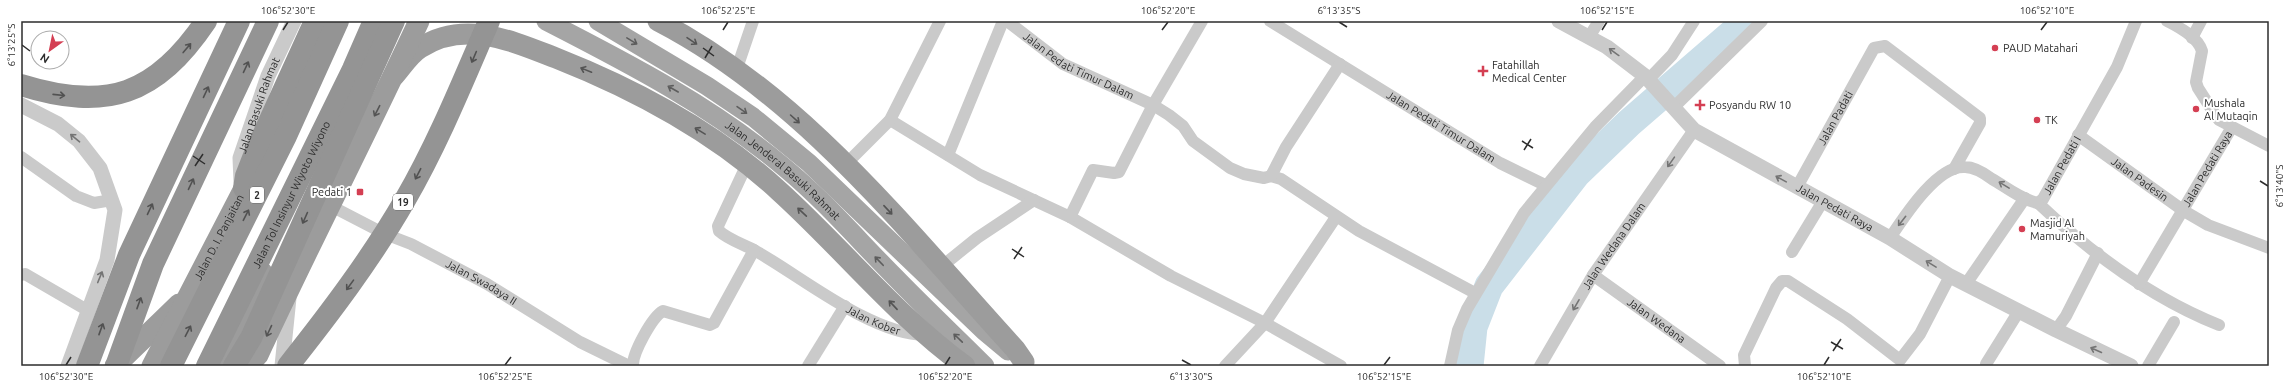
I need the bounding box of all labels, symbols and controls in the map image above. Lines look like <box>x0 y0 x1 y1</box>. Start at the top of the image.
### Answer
text: 106°52'30"E <box>261 5 316 16</box>
text: 106°52'25"E <box>701 5 756 16</box>
text: 106°52'20"E <box>1141 5 1196 16</box>
text: 6°13'35"S <box>1317 5 1361 16</box>
text: 106°52'15"E <box>1580 5 1635 16</box>
text: 106°52'10"E <box>2020 5 2075 16</box>
text: 6°13'25"S <box>6 23 17 67</box>
north arrow <box>30 30 70 70</box>
street label: Jalan Pedati Timur Dalam <box>1021 30 1136 101</box>
one-way arrow <box>686 37 697 45</box>
one-way arrow <box>626 38 638 46</box>
place label: PAUD Matahari <box>2003 42 2078 54</box>
one-way arrow <box>182 43 191 53</box>
marker: PAUD Matahari <box>1990 43 2000 53</box>
one-way arrow <box>1609 48 1620 57</box>
one-way arrow <box>470 50 477 62</box>
text: N <box>38 51 51 66</box>
street label: Jalan Basuki Rahmat <box>236 55 282 155</box>
place label: Fatahillah Medical Center <box>1492 59 1567 84</box>
one-way arrow <box>243 61 251 73</box>
marker: Fatahillah Medical Center <box>1477 65 1489 77</box>
one-way arrow <box>580 66 592 74</box>
one-way arrow <box>667 84 679 92</box>
one-way arrow <box>203 86 210 98</box>
street label: Jalan Pedati Timur Dalam <box>1384 89 1498 165</box>
street label: Jalan Padati <box>1816 89 1855 147</box>
one-way arrow <box>52 91 65 99</box>
place label: Mushala Al Mutaqin <box>2204 97 2258 122</box>
marker: Posyandu RW 10 <box>1694 99 1706 111</box>
place label: Posyandu RW 10 <box>1709 99 1791 111</box>
marker: Mushala Al Mutaqin <box>2191 104 2201 114</box>
one-way arrow <box>373 105 380 117</box>
one-way arrow <box>736 106 747 114</box>
one-way arrow <box>790 114 801 123</box>
place label: TK <box>2045 114 2058 126</box>
marker: TK <box>2032 115 2042 125</box>
street label: Jalan Tol Insinyur Wiyoto Wiyono <box>250 119 333 270</box>
street label: Jalan Jenderal Basuki Rahmat <box>723 119 843 223</box>
one-way arrow <box>695 127 706 135</box>
street label: Jalan Pedati Raya <box>2180 129 2234 209</box>
one-way arrow <box>71 134 81 143</box>
street label: Jalan Pedati I <box>2041 134 2083 197</box>
street label: Jalan Padesin <box>2109 155 2170 204</box>
one-way arrow <box>1667 156 1675 167</box>
text: 6°13'40"S <box>2274 164 2285 208</box>
one-way arrow <box>414 168 421 180</box>
one-way arrow <box>1776 174 1788 182</box>
one-way arrow <box>188 178 195 190</box>
one-way arrow <box>1998 181 2010 189</box>
street label: Jalan Pedati Raya <box>1794 182 1875 234</box>
place label: Pedati 1 <box>312 186 352 198</box>
road number: 2 <box>250 187 264 203</box>
marker: Pedati 1 <box>355 187 365 197</box>
street label: Jalan D. I. Panjaitan <box>192 192 246 282</box>
road number: 19 <box>393 194 413 210</box>
street label: Jalan Wedana Dalam <box>1580 200 1648 292</box>
one-way arrow <box>147 204 154 216</box>
one-way arrow <box>884 204 893 215</box>
one-way arrow <box>797 208 807 217</box>
one-way arrow <box>243 209 250 221</box>
one-way arrow <box>301 211 308 223</box>
one-way arrow <box>1897 216 1906 227</box>
place label: Masjid Al Mamuriyah <box>2030 217 2085 242</box>
marker: Masjid Al Mamuriyah <box>2017 224 2027 234</box>
one-way arrow <box>875 256 884 266</box>
street label: Jalan Swadaya II <box>444 257 519 307</box>
one-way arrow <box>1925 259 1937 267</box>
one-way arrow <box>97 271 104 283</box>
one-way arrow <box>346 279 354 290</box>
street label: Jalan Wedana <box>1625 296 1688 345</box>
one-way arrow <box>136 297 143 310</box>
one-way arrow <box>1571 298 1579 310</box>
one-way arrow <box>888 300 898 310</box>
street label: Jalan Kober <box>844 303 902 337</box>
one-way arrow <box>97 324 105 336</box>
one-way arrow <box>185 325 192 337</box>
one-way arrow <box>265 325 272 337</box>
one-way arrow <box>953 333 963 343</box>
one-way arrow <box>2090 346 2102 353</box>
text: 106°52'30"E <box>39 371 94 382</box>
text: 106°52'25"E <box>478 371 533 382</box>
text: 106°52'20"E <box>918 371 973 382</box>
text: 6°13'30"S <box>1169 371 1213 382</box>
text: 106°52'15"E <box>1357 371 1412 382</box>
text: 106°52'10"E <box>1797 371 1852 382</box>

